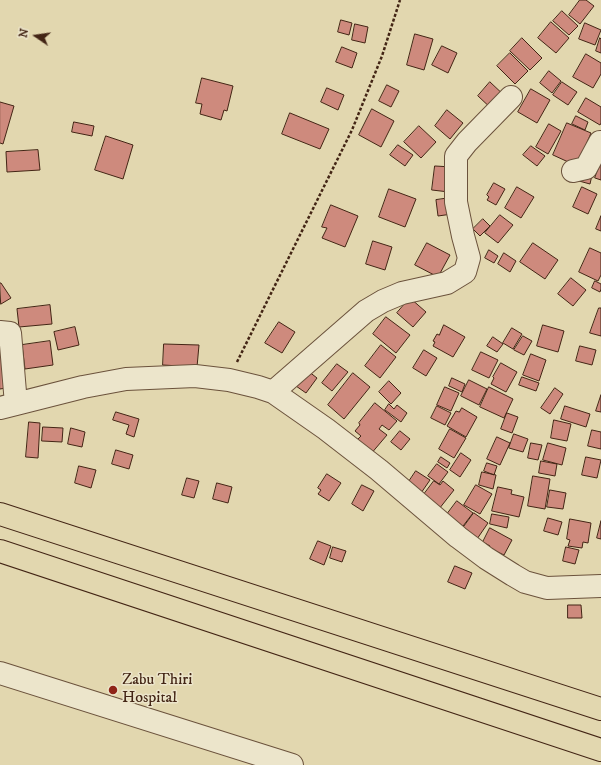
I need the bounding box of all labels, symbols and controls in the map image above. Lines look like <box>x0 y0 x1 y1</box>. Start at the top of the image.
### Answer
north arrow <box>16 16 56 56</box>
text: N <box>16 27 32 39</box>
place label: Zabu Thiri Hospital <box>122 671 192 709</box>
marker: Zabu Thiri Hospital <box>107 684 119 696</box>

